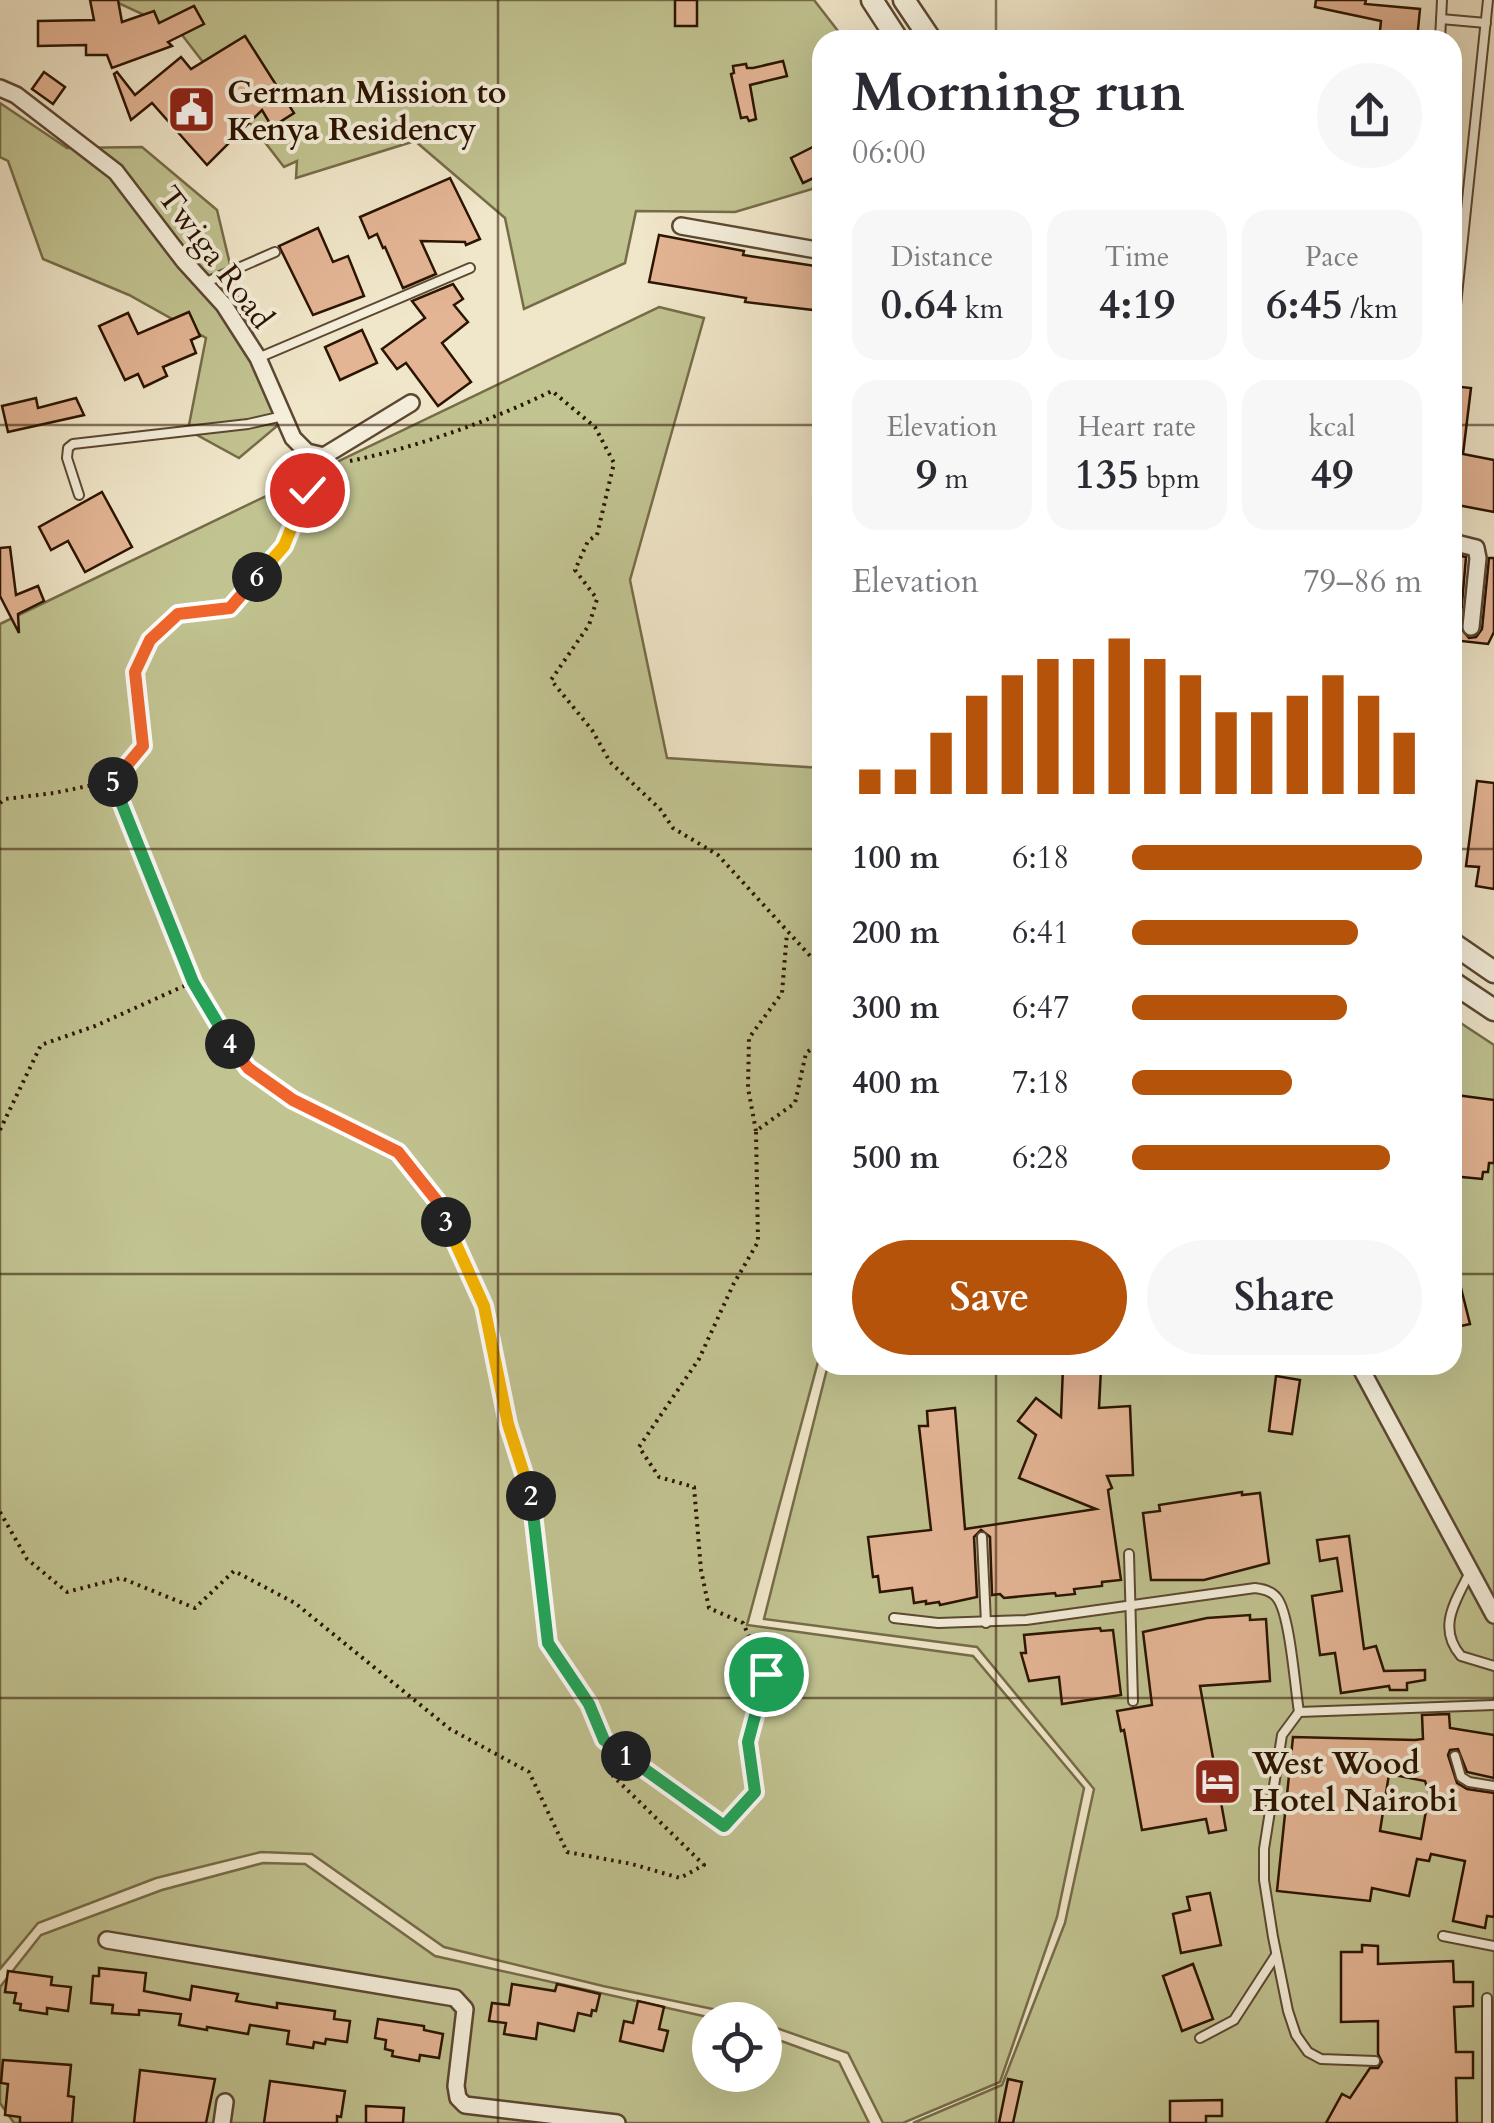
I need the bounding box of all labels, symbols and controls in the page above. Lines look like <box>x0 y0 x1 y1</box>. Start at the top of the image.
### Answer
text: Morning run <box>852 56 1185 130</box>
button: share <box>1317 63 1422 168</box>
place label: German Mission to Kenya Residency <box>227 71 506 152</box>
public building icon: German Mission to Kenya Residency <box>166 84 218 136</box>
text: 06:00 <box>852 131 926 175</box>
street label: Twiga Road <box>147 177 284 338</box>
text: Distance <box>891 238 993 276</box>
text: Time <box>1105 238 1169 276</box>
text: Pace <box>1305 238 1359 276</box>
text: 0.64 <box>881 276 957 333</box>
text: 4:19 <box>1099 276 1175 333</box>
text: 6:45 <box>1266 276 1343 333</box>
text: km <box>957 290 1003 328</box>
text: /km <box>1343 290 1398 328</box>
text: Elevation <box>886 408 998 446</box>
text: Heart rate <box>1078 408 1196 446</box>
text: kcal <box>1309 408 1355 446</box>
text: 9 <box>916 446 937 503</box>
text: 135 <box>1074 446 1139 503</box>
text: 49 <box>1310 446 1354 503</box>
pin <box>265 448 350 533</box>
text: m <box>937 460 968 498</box>
text: bpm <box>1139 460 1200 498</box>
icon: check <box>280 463 335 518</box>
pin: 6 <box>232 552 282 602</box>
text: 6 <box>250 558 264 596</box>
text: Elevation <box>852 560 979 604</box>
text: 79–86 m <box>1303 560 1422 604</box>
pin: 5 <box>88 757 138 807</box>
text: 5 <box>106 763 120 801</box>
text: 100 m <box>852 836 939 880</box>
text: 6:18 <box>1012 836 1069 880</box>
text: 200 m <box>852 911 939 955</box>
text: 6:41 <box>1012 911 1069 955</box>
text: 300 m <box>852 986 939 1030</box>
text: 6:47 <box>1012 986 1069 1030</box>
pin: 4 <box>205 1019 255 1069</box>
text: 4 <box>223 1025 237 1063</box>
text: 400 m <box>852 1061 939 1105</box>
text: 7:18 <box>1012 1061 1069 1105</box>
text: 500 m <box>852 1136 939 1180</box>
text: 6:28 <box>1012 1136 1069 1180</box>
pin: 3 <box>421 1197 471 1247</box>
text: 3 <box>439 1203 453 1241</box>
button: Save <box>852 1240 1127 1355</box>
button: Share <box>1147 1240 1422 1355</box>
pin: 2 <box>506 1471 556 1521</box>
text: 2 <box>524 1477 538 1515</box>
pin <box>724 1632 809 1717</box>
icon: arrive <box>739 1647 794 1702</box>
pin: 1 <box>601 1731 651 1781</box>
text: 1 <box>619 1737 633 1775</box>
place label: West Wood Hotel Nairobi <box>1251 1742 1458 1823</box>
hotel icon: West Wood Hotel Nairobi <box>1191 1755 1243 1807</box>
map controls <box>692 2002 782 2092</box>
button: locate <box>692 2002 782 2092</box>

